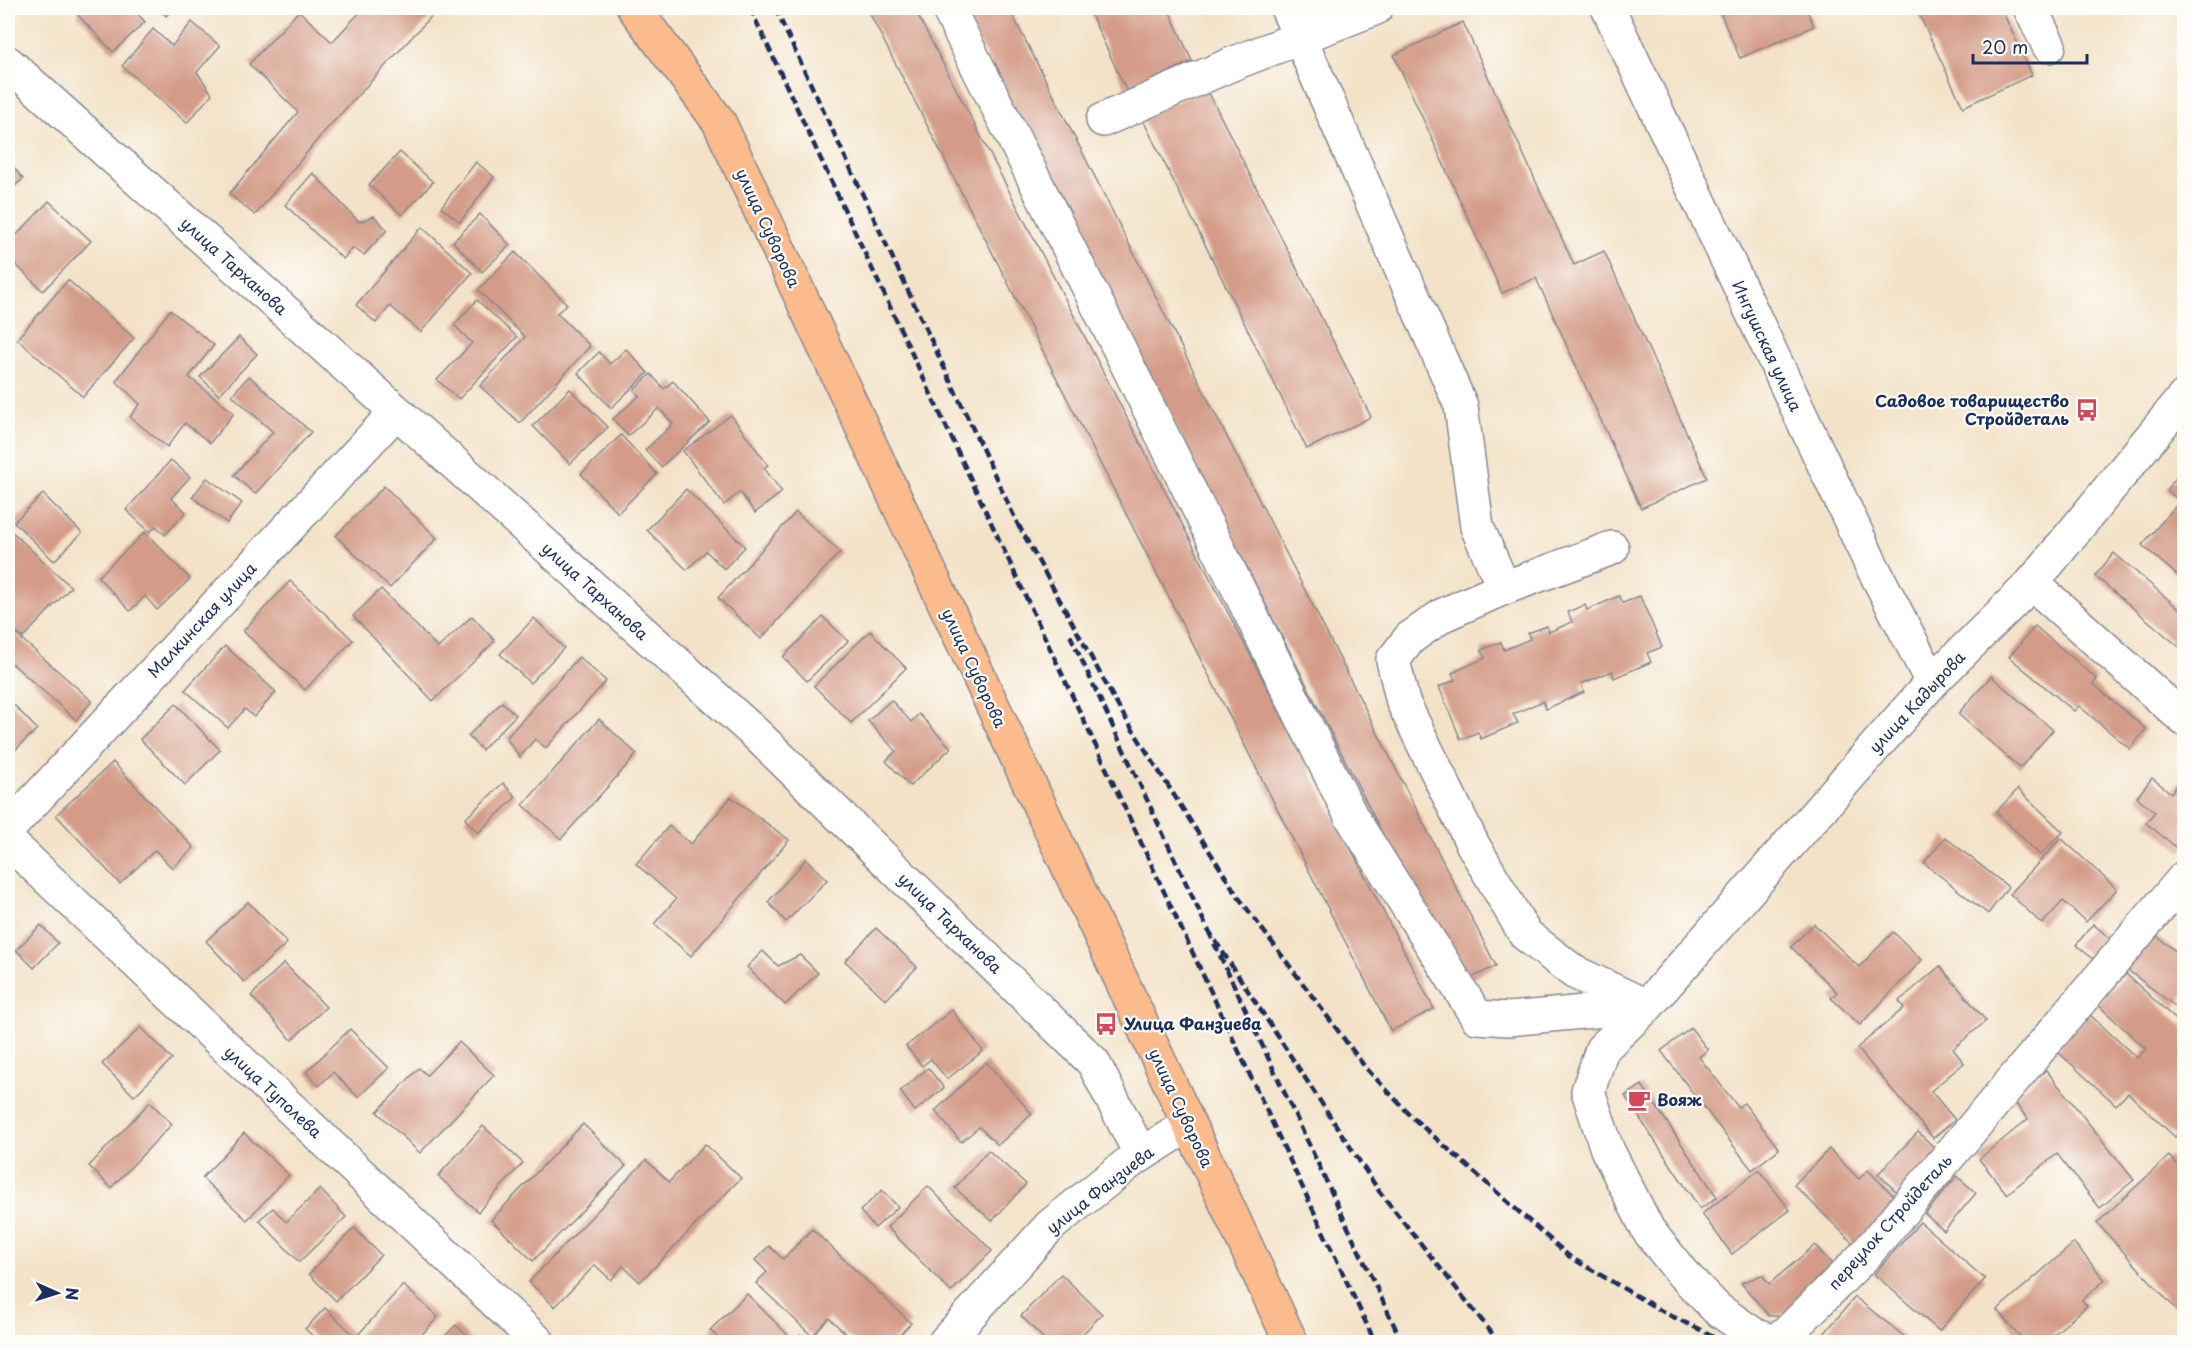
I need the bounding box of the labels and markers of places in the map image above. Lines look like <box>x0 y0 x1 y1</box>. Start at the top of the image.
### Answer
place label: Садовое товарищество Стройдеталь <box>1875 388 2069 430</box>
bus stop icon: Садовое товарищество Стройдеталь <box>2074 397 2100 423</box>
bus stop icon: Улица Фанзиева <box>1093 1011 1119 1037</box>
place label: Улица Фанзиева <box>1123 1011 1262 1035</box>
cafe icon: Вояж <box>1626 1087 1652 1113</box>
place label: Вояж <box>1657 1087 1702 1111</box>

